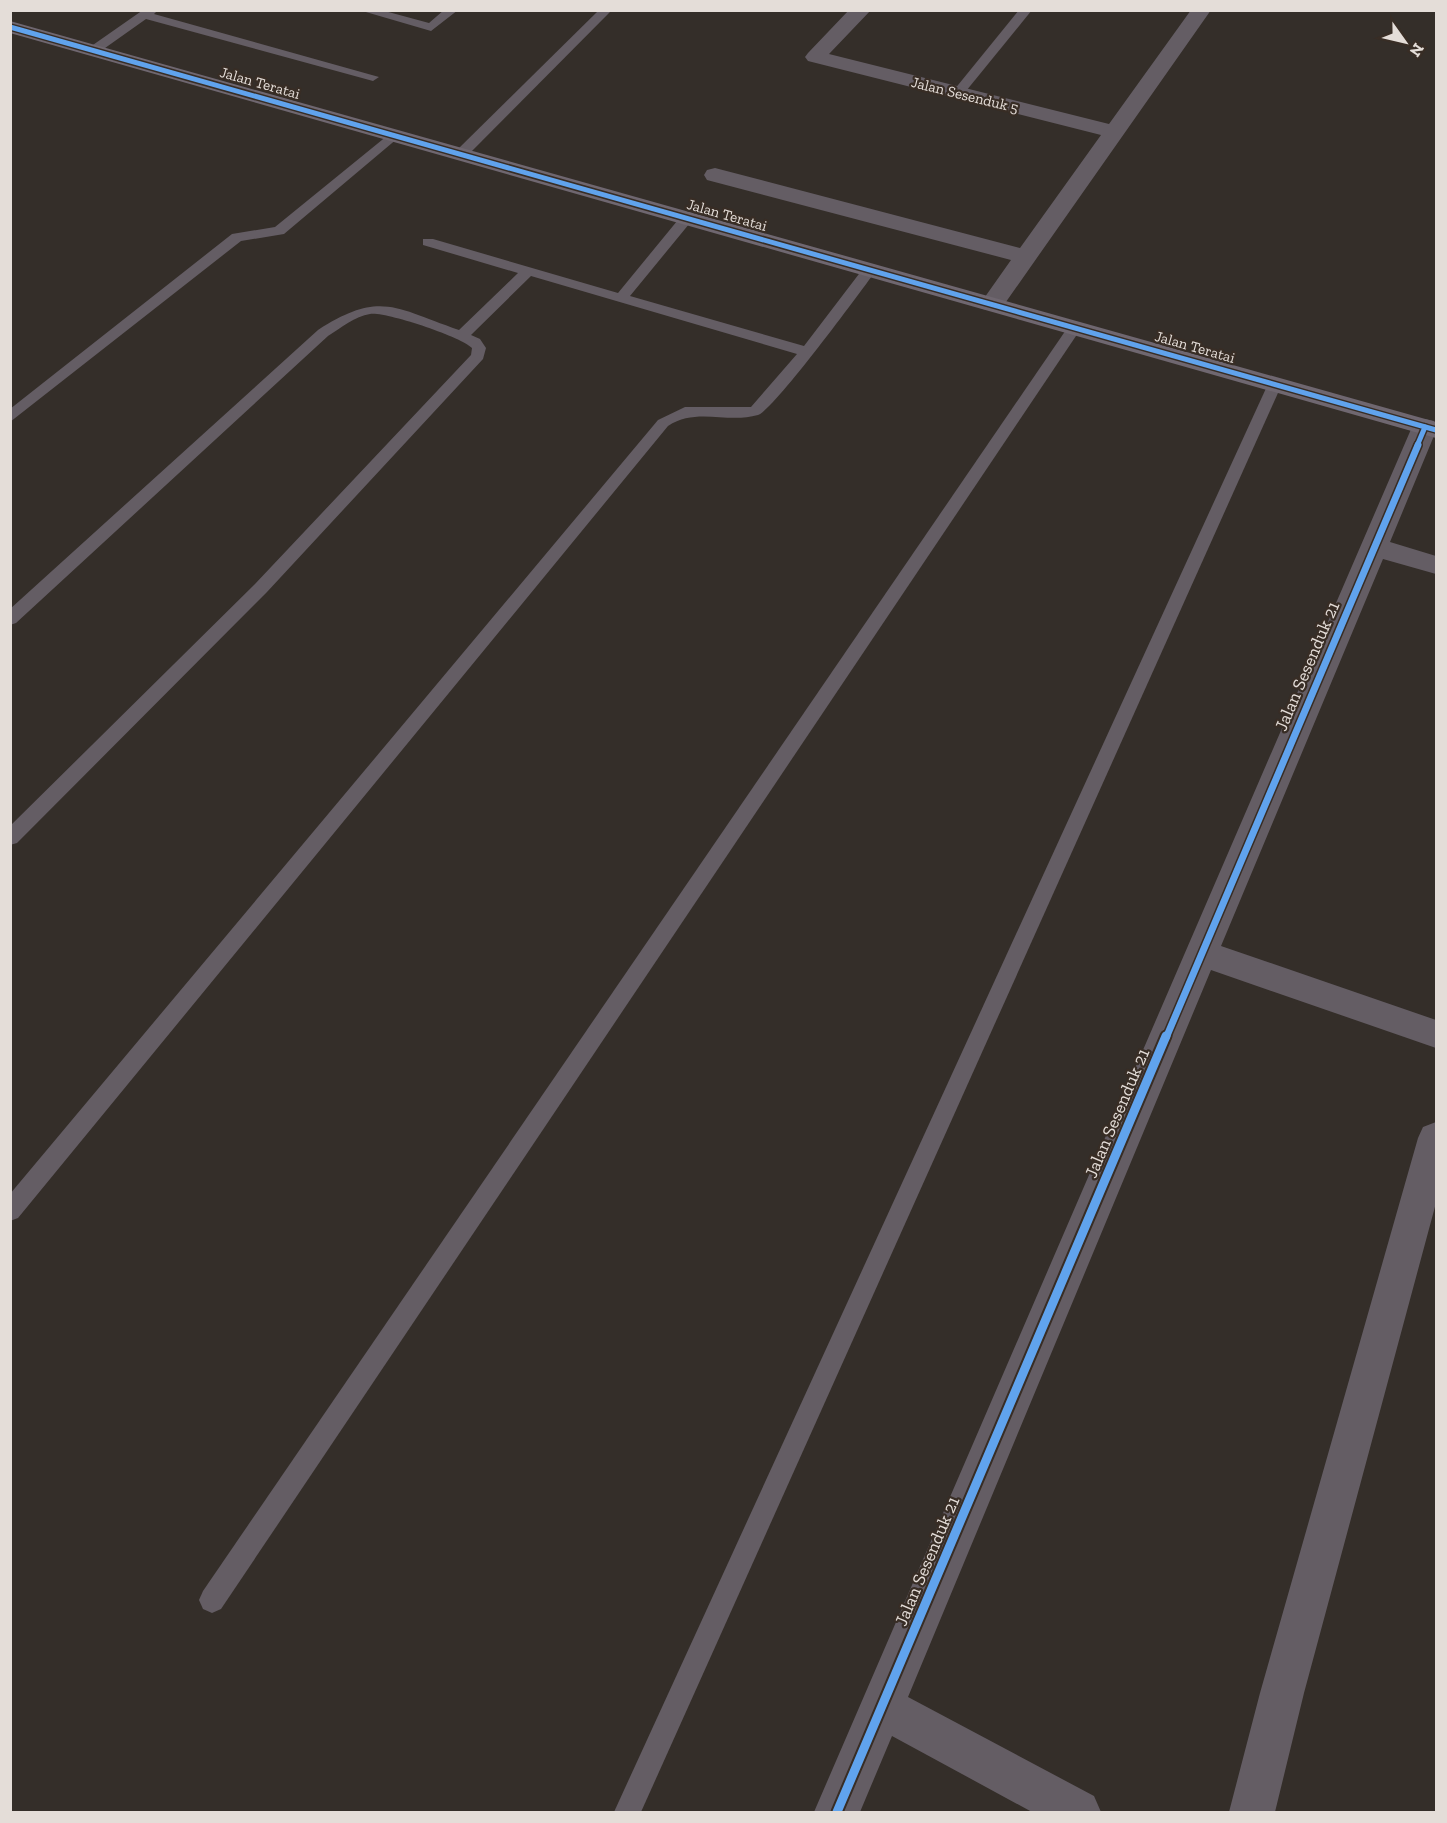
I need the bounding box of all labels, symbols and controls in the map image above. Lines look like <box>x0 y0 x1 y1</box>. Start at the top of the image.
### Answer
north arrow <box>1375 12 1435 72</box>
text: N <box>1406 40 1428 60</box>
street label: Jalan Teratai <box>218 63 302 103</box>
street label: Jalan Sesenduk 5 <box>910 73 1021 117</box>
street label: Jalan Teratai <box>685 195 769 235</box>
street label: Jalan Teratai <box>1153 327 1237 367</box>
street label: Jalan Sesenduk 21 <box>1270 598 1344 734</box>
street label: Jalan Sesenduk 21 <box>1080 1045 1154 1181</box>
street label: Jalan Sesenduk 21 <box>890 1493 964 1629</box>

